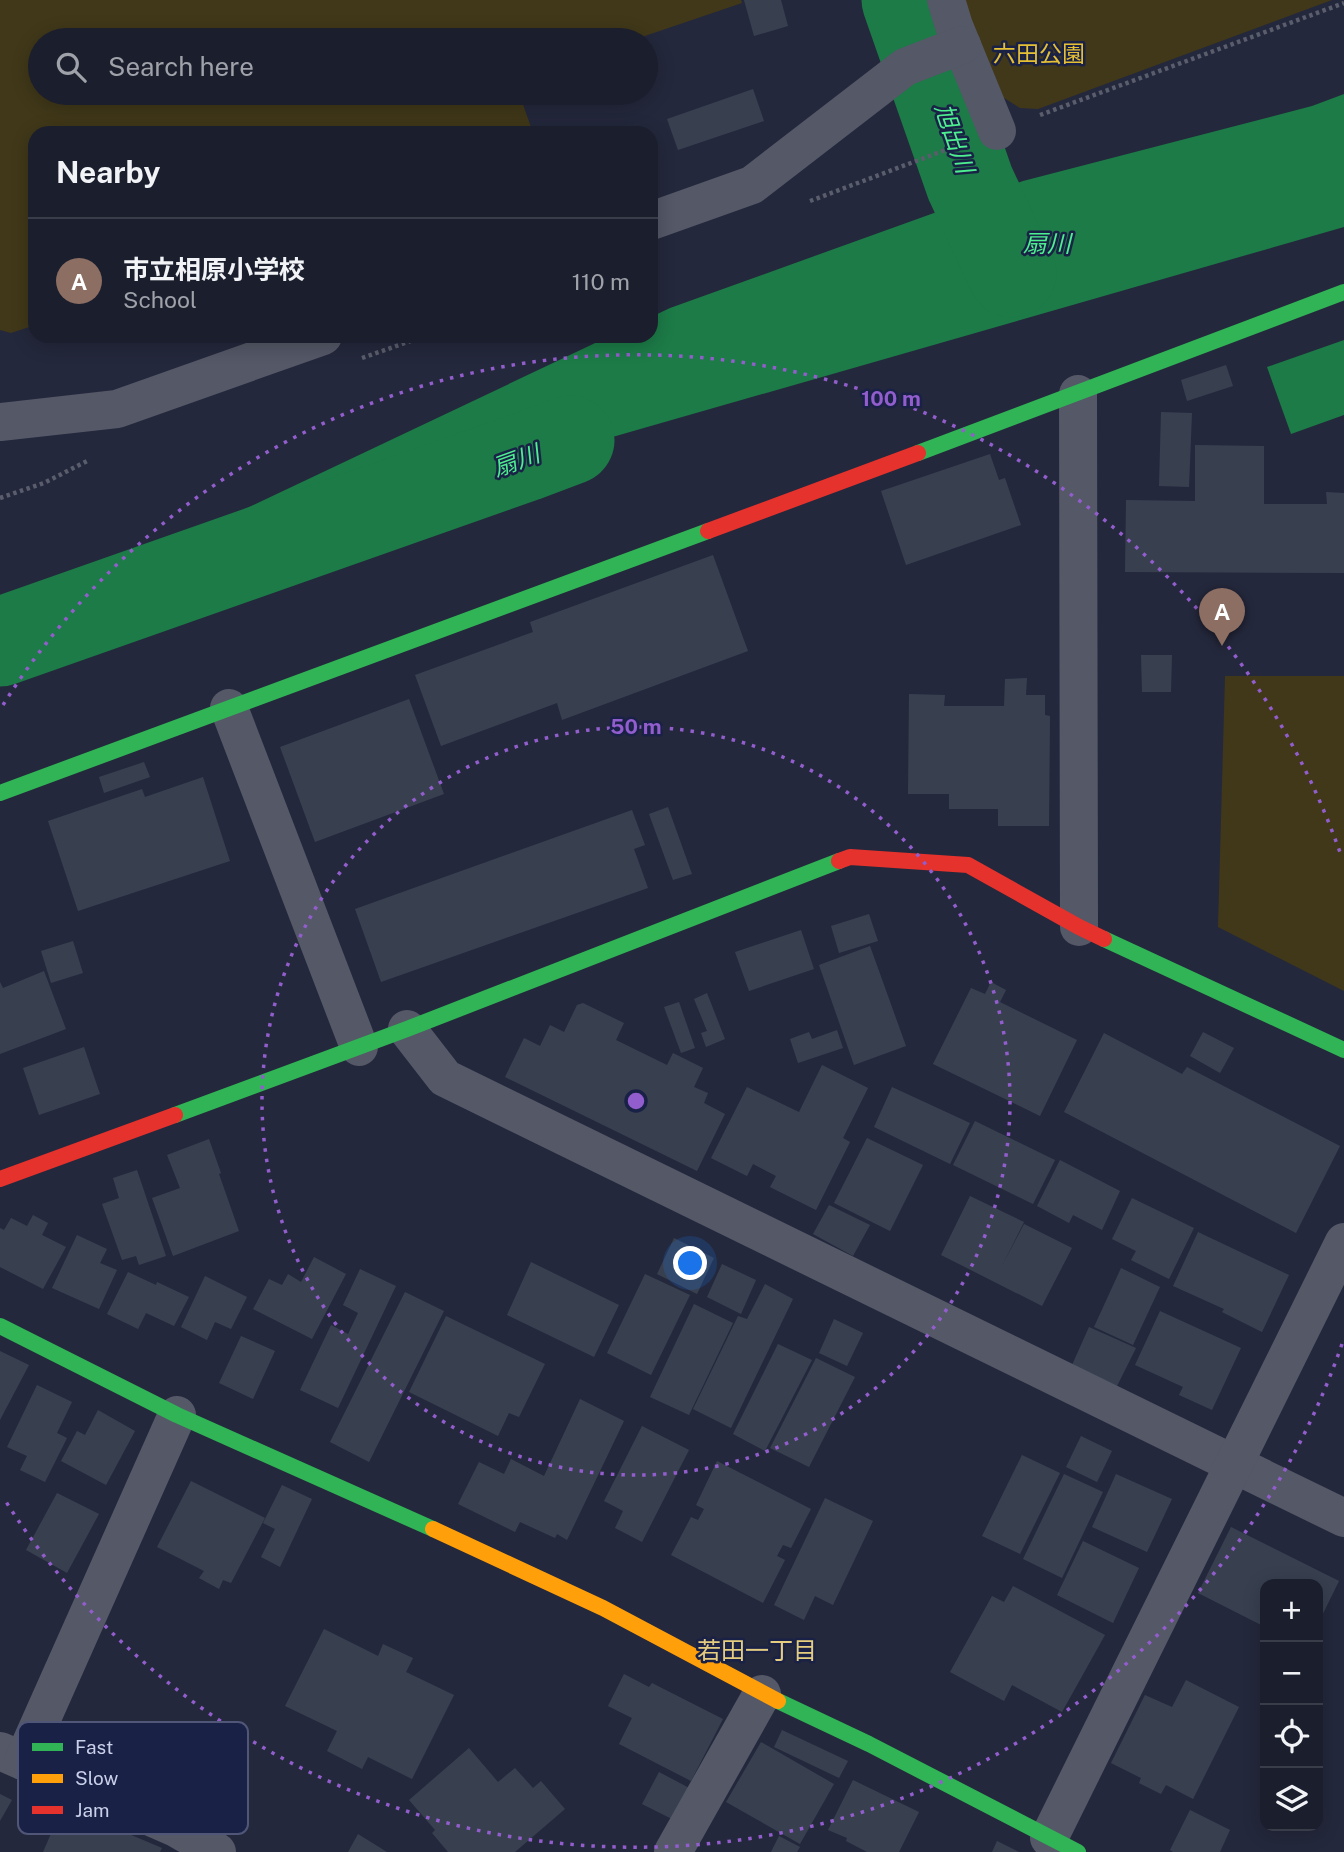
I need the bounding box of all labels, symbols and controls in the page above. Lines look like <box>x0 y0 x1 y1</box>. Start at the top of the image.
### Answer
search box <box>28 28 658 105</box>
park label: 六田公園 <box>993 40 1085 67</box>
icon: search <box>52 48 90 86</box>
text: Search here <box>108 51 254 82</box>
water label: 旭出川 <box>930 99 981 179</box>
text: Nearby <box>56 154 160 190</box>
water label: 扇川 <box>1023 229 1074 257</box>
text: 市立相原小学校 <box>123 254 305 285</box>
text: A <box>71 268 87 295</box>
text: 110 m <box>572 268 630 295</box>
text: School <box>123 286 197 313</box>
text: 100 m <box>861 386 921 411</box>
water label: 扇川 <box>489 438 546 481</box>
pin: A <box>1199 588 1245 646</box>
text: 50 m <box>610 714 662 739</box>
centre of rings <box>624 1089 648 1113</box>
your location <box>673 1246 707 1280</box>
map controls <box>1260 1579 1323 1831</box>
button: + <box>1260 1579 1323 1642</box>
district label: 若田一丁目 <box>697 1636 817 1664</box>
button: − <box>1260 1642 1323 1705</box>
button: locate <box>1260 1705 1323 1768</box>
legend <box>18 1722 248 1834</box>
text: Fast <box>75 1736 113 1758</box>
text: Slow <box>75 1767 119 1789</box>
button: layers <box>1260 1768 1323 1831</box>
text: Jam <box>75 1799 109 1821</box>

